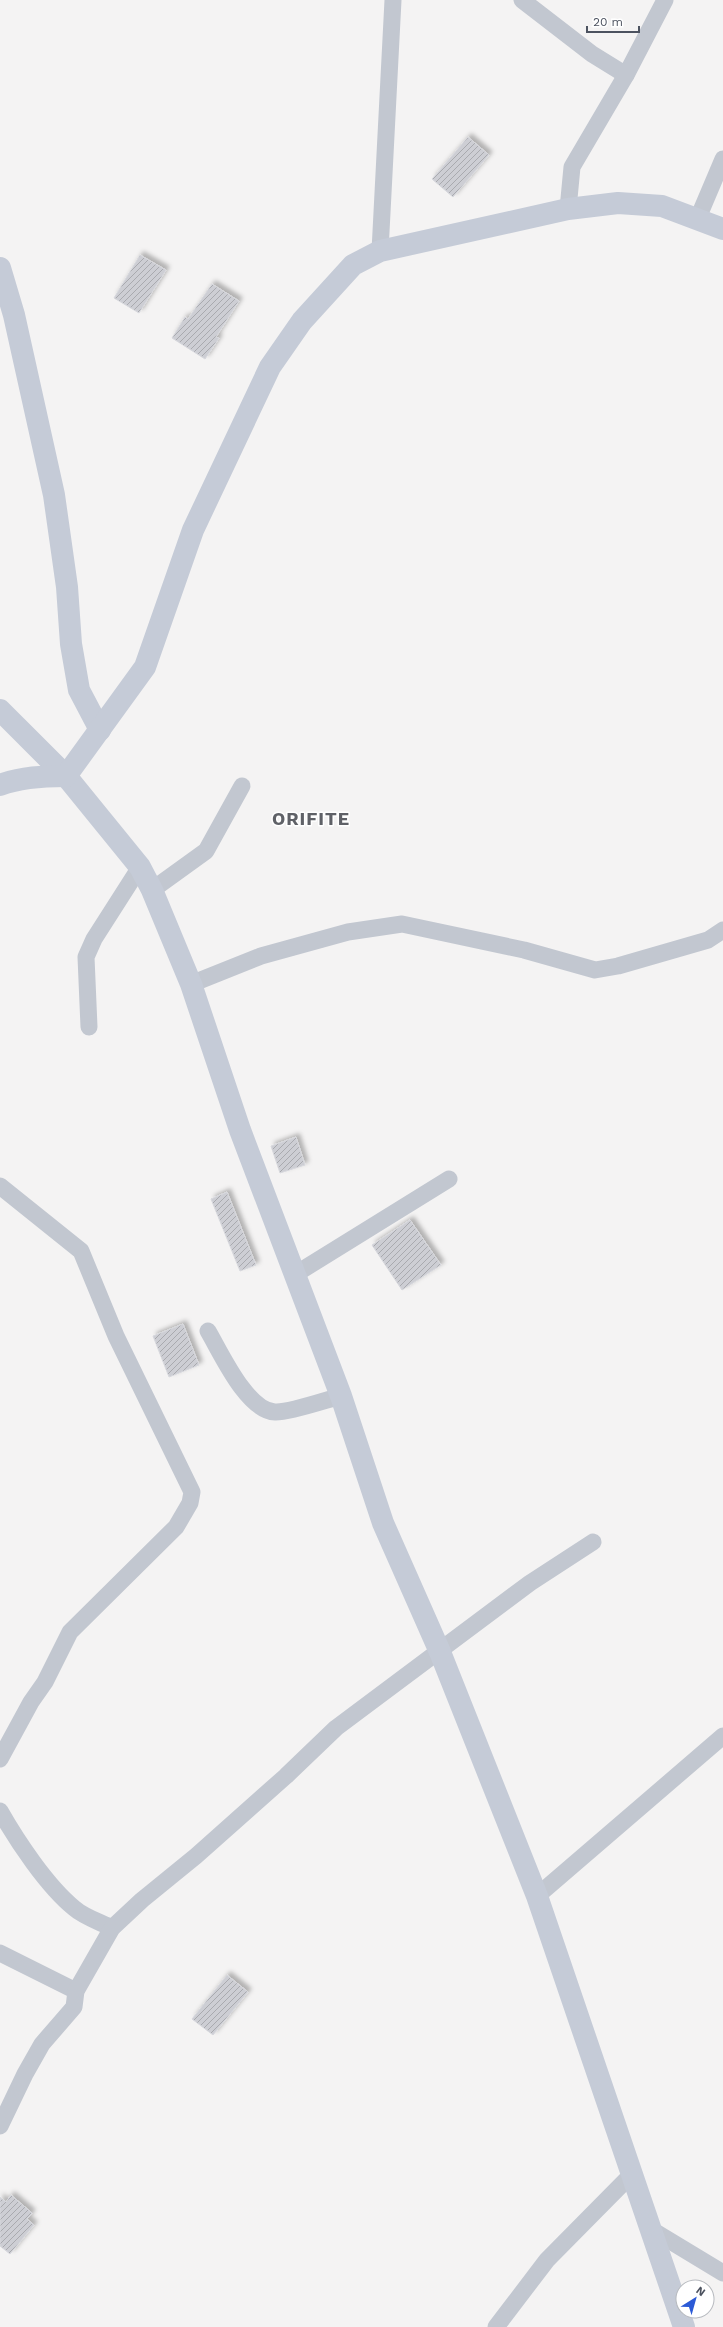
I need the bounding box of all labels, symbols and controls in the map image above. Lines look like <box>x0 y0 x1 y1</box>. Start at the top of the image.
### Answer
scale bar <box>587 8 639 34</box>
text: 20 m <box>593 15 623 29</box>
district label: ORIFITE <box>272 808 350 829</box>
north arrow <box>675 2279 715 2319</box>
text: N <box>694 2284 708 2299</box>

